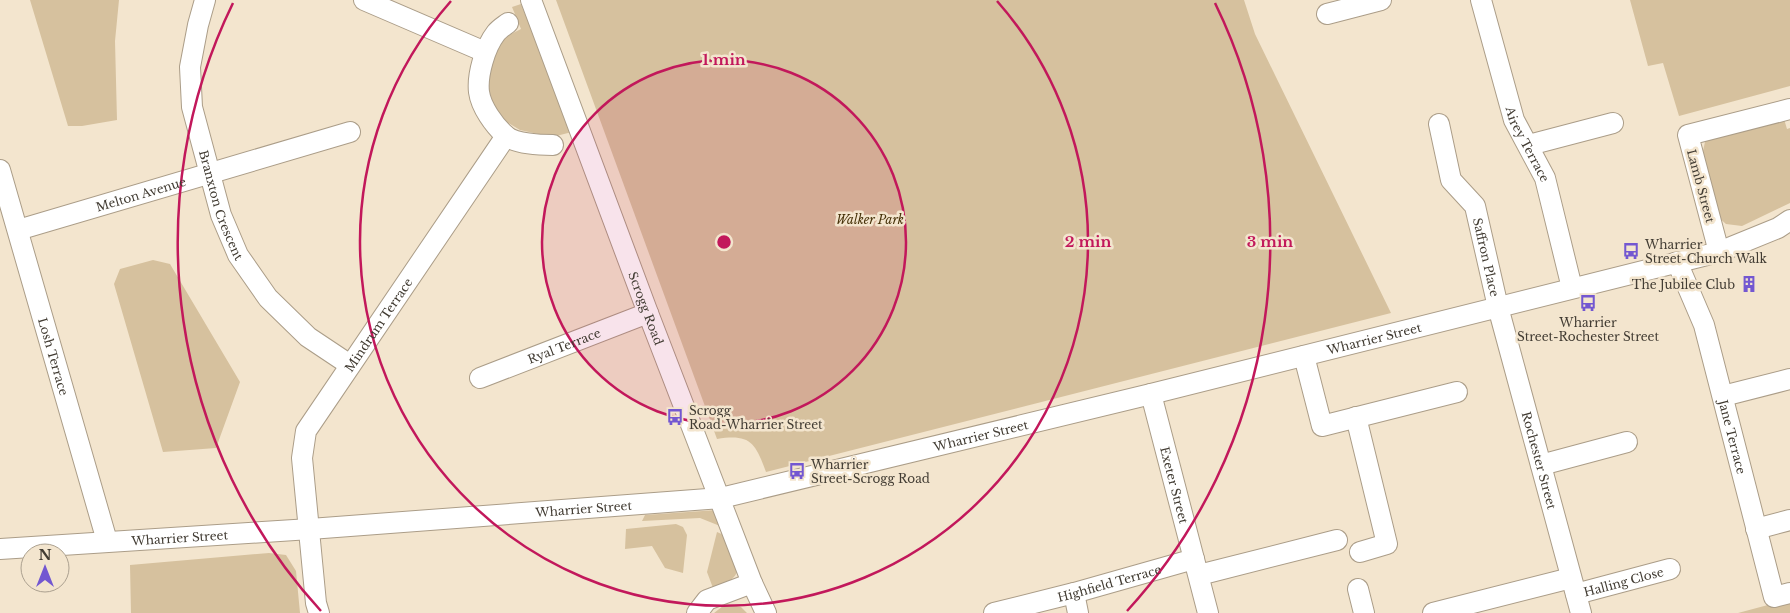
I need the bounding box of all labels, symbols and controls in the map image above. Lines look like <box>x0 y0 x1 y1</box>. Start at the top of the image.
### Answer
text: 1 min <box>702 50 746 69</box>
street label: Airey Terrace <box>1503 104 1553 184</box>
street label: Branxton Crescent <box>196 148 247 263</box>
street label: Lamb Street <box>1684 148 1718 225</box>
street label: Melton Avenue <box>94 173 188 214</box>
park label: Walker Park <box>836 212 904 227</box>
street label: Saffron Place <box>1470 216 1503 298</box>
text: 2 min <box>1065 232 1111 251</box>
text: 3 min <box>1247 232 1293 251</box>
centre of rings <box>715 233 733 251</box>
place label: Wharrier Street-Church Walk <box>1644 237 1767 266</box>
bus stop icon: Wharrier Street-Church Walk <box>1621 241 1641 261</box>
street label: Scrogg Road <box>626 269 667 347</box>
building icon: The Jubilee Club <box>1739 274 1759 294</box>
street label: Mindrum Terrace <box>341 275 415 374</box>
place label: The Jubilee Club <box>1632 277 1735 292</box>
bus stop icon: Wharrier Street-Rochester Street <box>1578 293 1598 313</box>
place label: Wharrier Street-Rochester Street <box>1517 315 1659 344</box>
street label: Losh Terrace <box>35 316 72 397</box>
street label: Wharrier Street <box>1324 319 1423 358</box>
street label: Ryal Terrace <box>525 325 603 366</box>
street label: Jane Terrace <box>1716 396 1750 476</box>
place label: Scrogg Road-Wharrier Street <box>689 403 823 432</box>
bus stop icon: Scrogg Road-Wharrier Street <box>665 407 685 427</box>
street label: Rochester Street <box>1519 410 1560 511</box>
street label: Wharrier Street <box>931 416 1030 454</box>
street label: Exeter Street <box>1157 445 1192 526</box>
place label: Wharrier Street-Scrogg Road <box>810 457 930 486</box>
bus stop icon: Wharrier Street-Scrogg Road <box>787 461 807 481</box>
street label: Wharrier Street <box>534 497 633 520</box>
street label: Wharrier Street <box>130 527 229 548</box>
north arrow <box>20 543 70 593</box>
text: N <box>38 546 52 564</box>
street label: Highfield Terrace <box>1056 561 1163 604</box>
street label: Halling Close <box>1582 564 1665 599</box>

